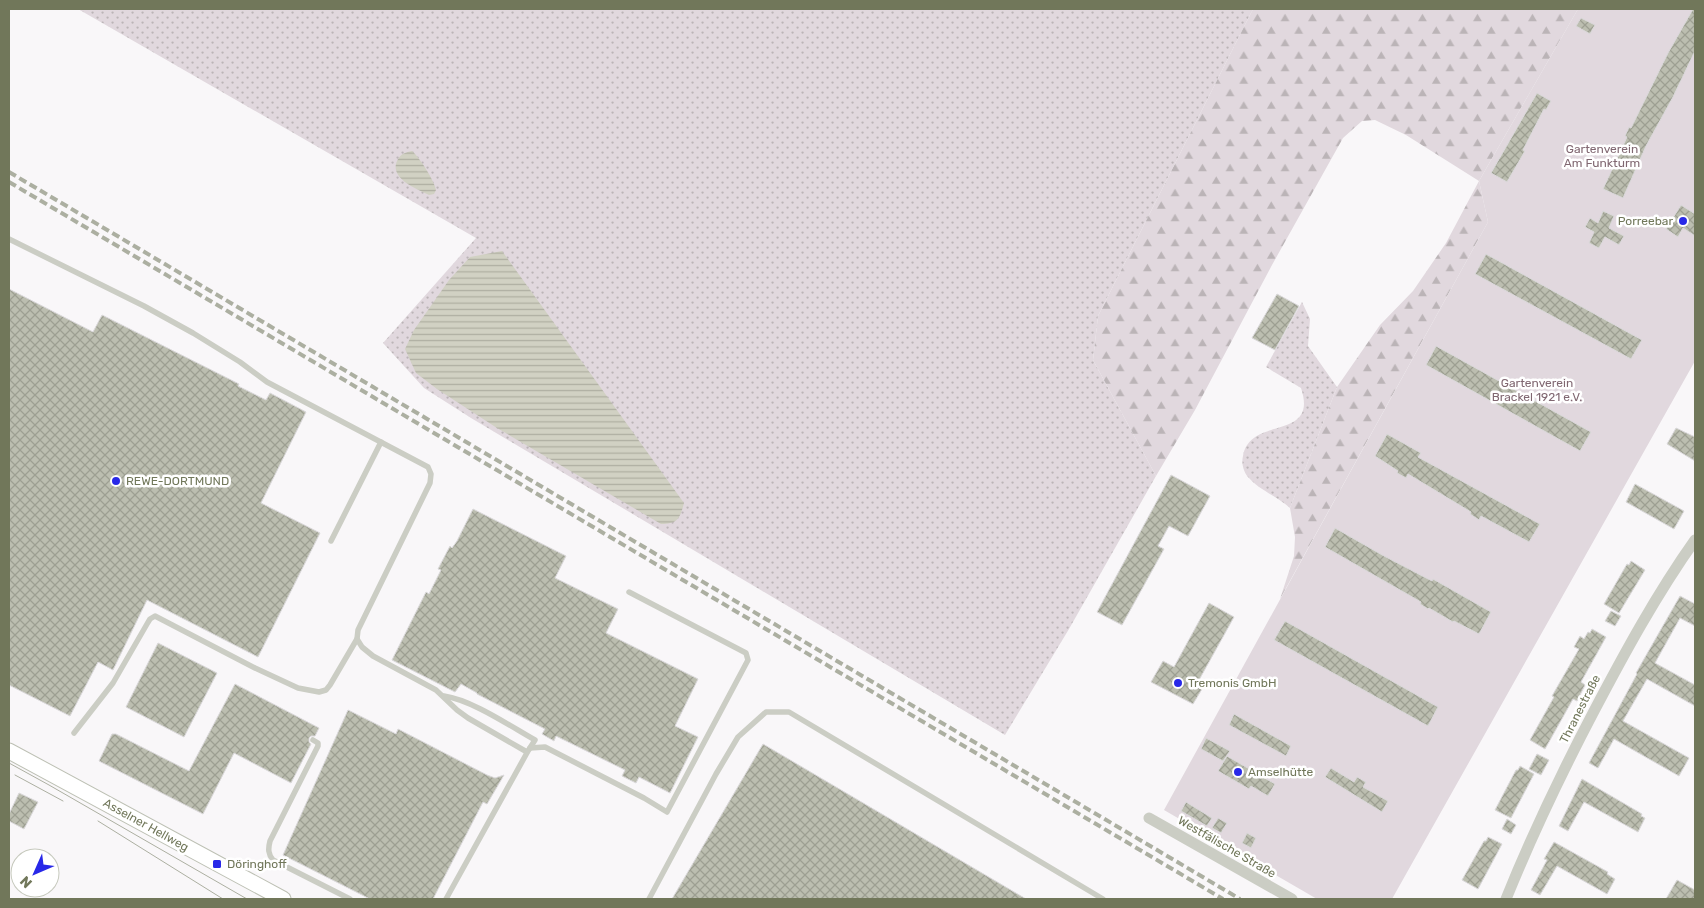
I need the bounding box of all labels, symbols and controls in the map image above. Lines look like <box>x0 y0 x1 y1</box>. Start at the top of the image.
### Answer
park label: Gartenverein Am Funkturm <box>1564 142 1640 170</box>
place label: Porreebar <box>1618 214 1673 228</box>
marker: Porreebar <box>1677 215 1689 227</box>
park label: Gartenverein Brackel 1921 e.V. <box>1492 376 1582 404</box>
place label: REWE-DORTMUND <box>126 474 229 488</box>
marker: REWE-DORTMUND <box>110 475 122 487</box>
street label: Thranestraße <box>1557 672 1603 745</box>
place label: Tremonis GmbH <box>1188 676 1276 690</box>
marker: Tremonis GmbH <box>1172 677 1184 689</box>
place label: Amselhütte <box>1248 765 1313 779</box>
marker: Amselhütte <box>1232 766 1244 778</box>
street label: Asselner Hellweg <box>101 796 191 854</box>
street label: Westfälische Straße <box>1176 813 1279 881</box>
north arrow <box>10 848 60 898</box>
place label: Döringhoff <box>227 857 287 871</box>
marker: Döringhoff <box>211 858 223 870</box>
text: N <box>17 872 36 891</box>

